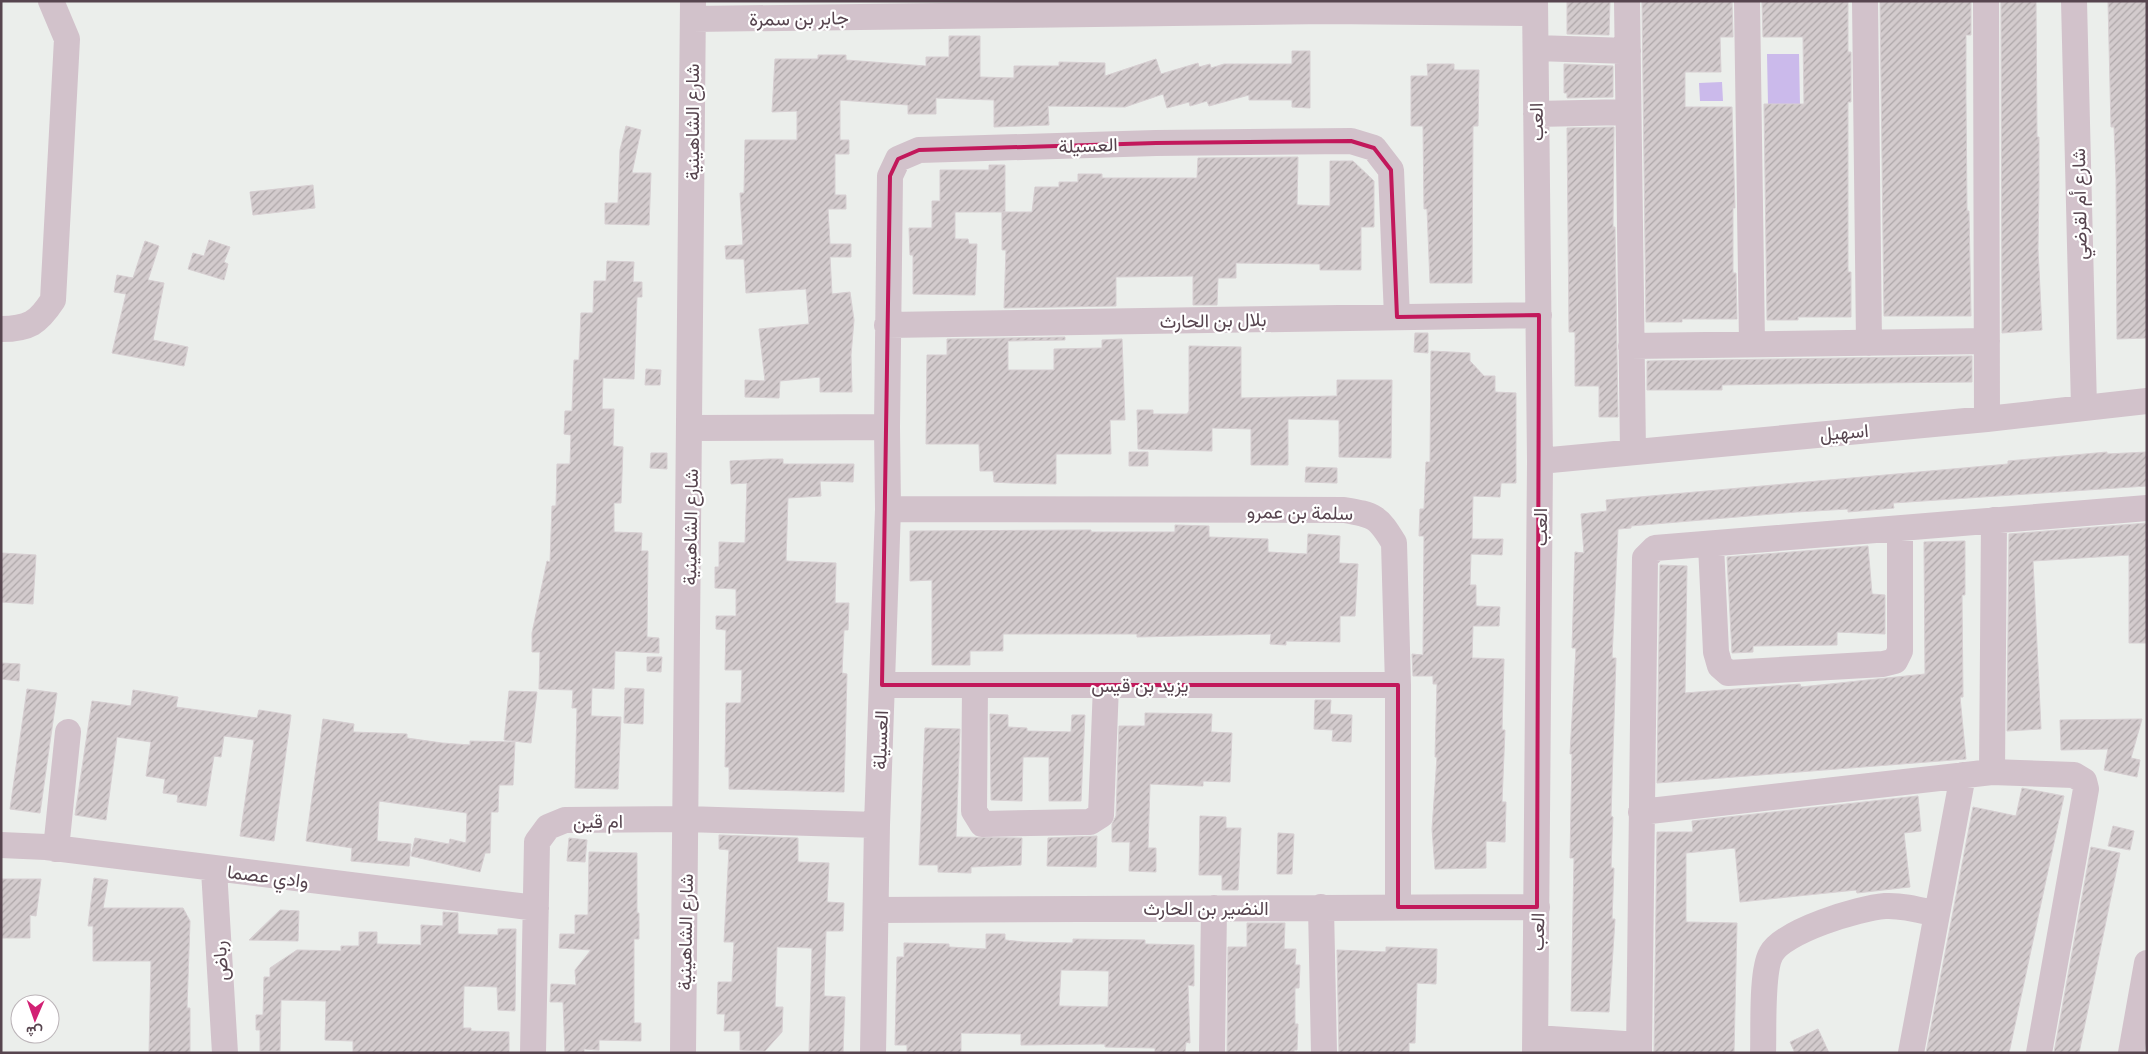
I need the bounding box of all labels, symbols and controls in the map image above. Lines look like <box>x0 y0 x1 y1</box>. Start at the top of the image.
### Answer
street label: جابر بن سمرة <box>749 7 849 31</box>
street label: شارع الشاهينية <box>682 64 705 180</box>
street label: العب <box>1526 103 1548 141</box>
street label: العسيلة <box>1058 134 1118 158</box>
street label: شارع أم لقرضي <box>2068 148 2096 260</box>
street label: بلال بن الحارث <box>1159 309 1267 333</box>
street label: اسهيل <box>1819 420 1870 446</box>
street label: شارع الشاهينية <box>679 468 704 586</box>
street label: سلمة بن عمرو <box>1247 501 1353 525</box>
street label: العب <box>1530 508 1552 546</box>
street label: يزيد بن قيس <box>1091 675 1189 697</box>
street label: العسيلة <box>869 710 893 770</box>
street label: ام قين <box>573 811 623 834</box>
street label: وادي عصما <box>225 861 310 897</box>
street label: شارع الشاهينية <box>674 873 699 991</box>
street label: النضير بن الحارث <box>1143 898 1269 920</box>
street label: العب <box>1527 913 1549 951</box>
street label: رباض <box>209 940 233 982</box>
north arrow <box>10 994 60 1044</box>
text: ش <box>26 1023 43 1040</box>

